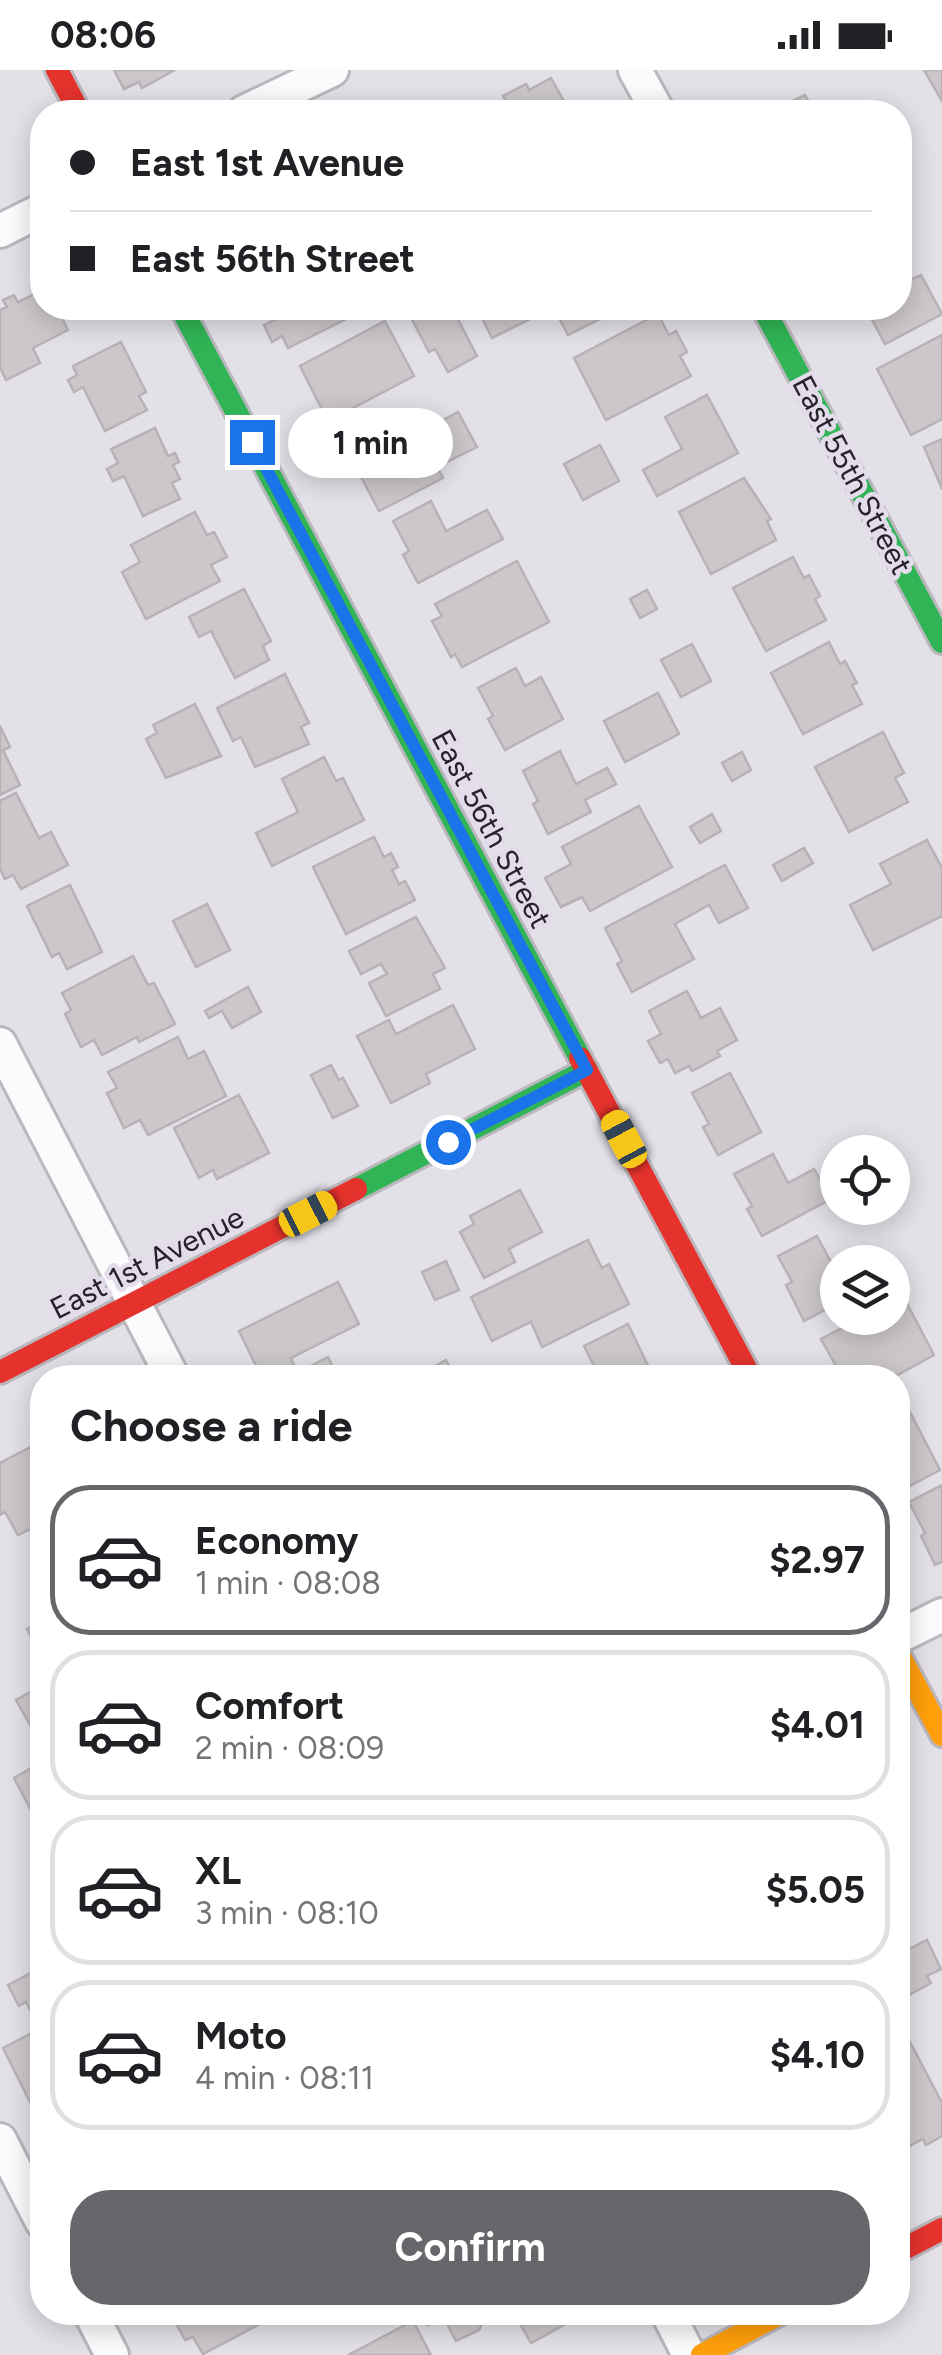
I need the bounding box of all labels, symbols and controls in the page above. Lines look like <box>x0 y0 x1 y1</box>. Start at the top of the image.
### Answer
text: 08:06 <box>50 12 156 58</box>
text: East 1st Avenue <box>130 140 404 186</box>
text: East 56th Street <box>130 236 415 282</box>
street label: East 55th Street <box>785 369 920 580</box>
callout: 1 min <box>287 407 452 477</box>
route end <box>230 420 275 465</box>
text: 1 min <box>333 424 408 462</box>
street label: East 56th Street <box>424 723 559 934</box>
car <box>597 1105 651 1173</box>
route start <box>426 1120 471 1165</box>
map controls <box>820 1135 910 1335</box>
button: locate <box>820 1135 910 1225</box>
car <box>274 1187 342 1241</box>
street label: East 1st Avenue <box>44 1198 250 1327</box>
button: layers <box>820 1245 910 1335</box>
text: Choose a ride <box>70 1398 352 1452</box>
icon: car <box>75 1515 165 1605</box>
text: Economy <box>195 1518 358 1564</box>
text: $2.97 <box>769 1537 865 1583</box>
text: 1 min · 08:08 <box>195 1564 381 1602</box>
icon: car <box>75 1680 165 1770</box>
text: Comfort <box>195 1683 344 1729</box>
text: $4.01 <box>770 1702 865 1748</box>
text: 2 min · 08:09 <box>195 1729 384 1767</box>
icon: car <box>75 1845 165 1935</box>
text: XL <box>195 1848 241 1894</box>
text: $5.05 <box>766 1867 865 1913</box>
text: 3 min · 08:10 <box>195 1894 379 1932</box>
icon: car <box>75 2010 165 2100</box>
text: Moto <box>195 2013 287 2059</box>
text: $4.10 <box>770 2032 865 2078</box>
text: 4 min · 08:11 <box>195 2059 374 2097</box>
button: Confirm <box>70 2190 870 2305</box>

